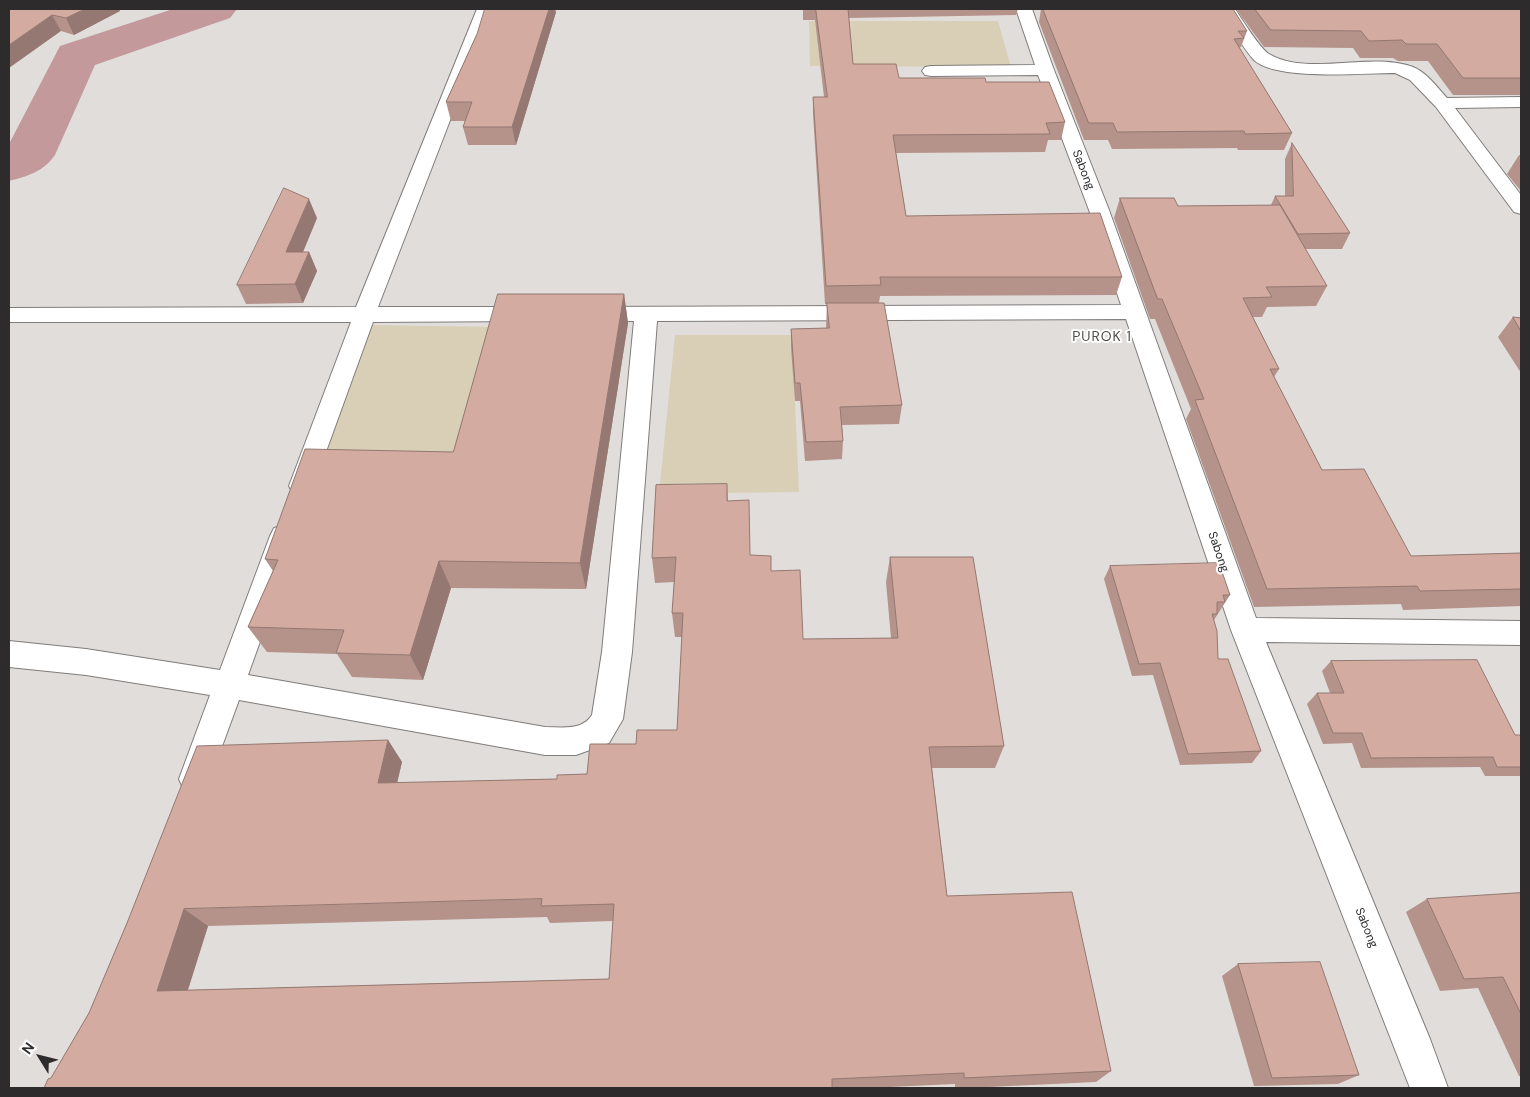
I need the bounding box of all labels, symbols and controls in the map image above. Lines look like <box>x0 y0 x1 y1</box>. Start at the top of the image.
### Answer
street label: Sabong <box>1069 148 1097 192</box>
district label: PUROK 1 <box>1071 329 1133 345</box>
street label: Sabong <box>1204 530 1232 574</box>
street label: Sabong <box>1352 906 1380 950</box>
north arrow <box>15 1032 65 1082</box>
text: N <box>18 1039 38 1058</box>

